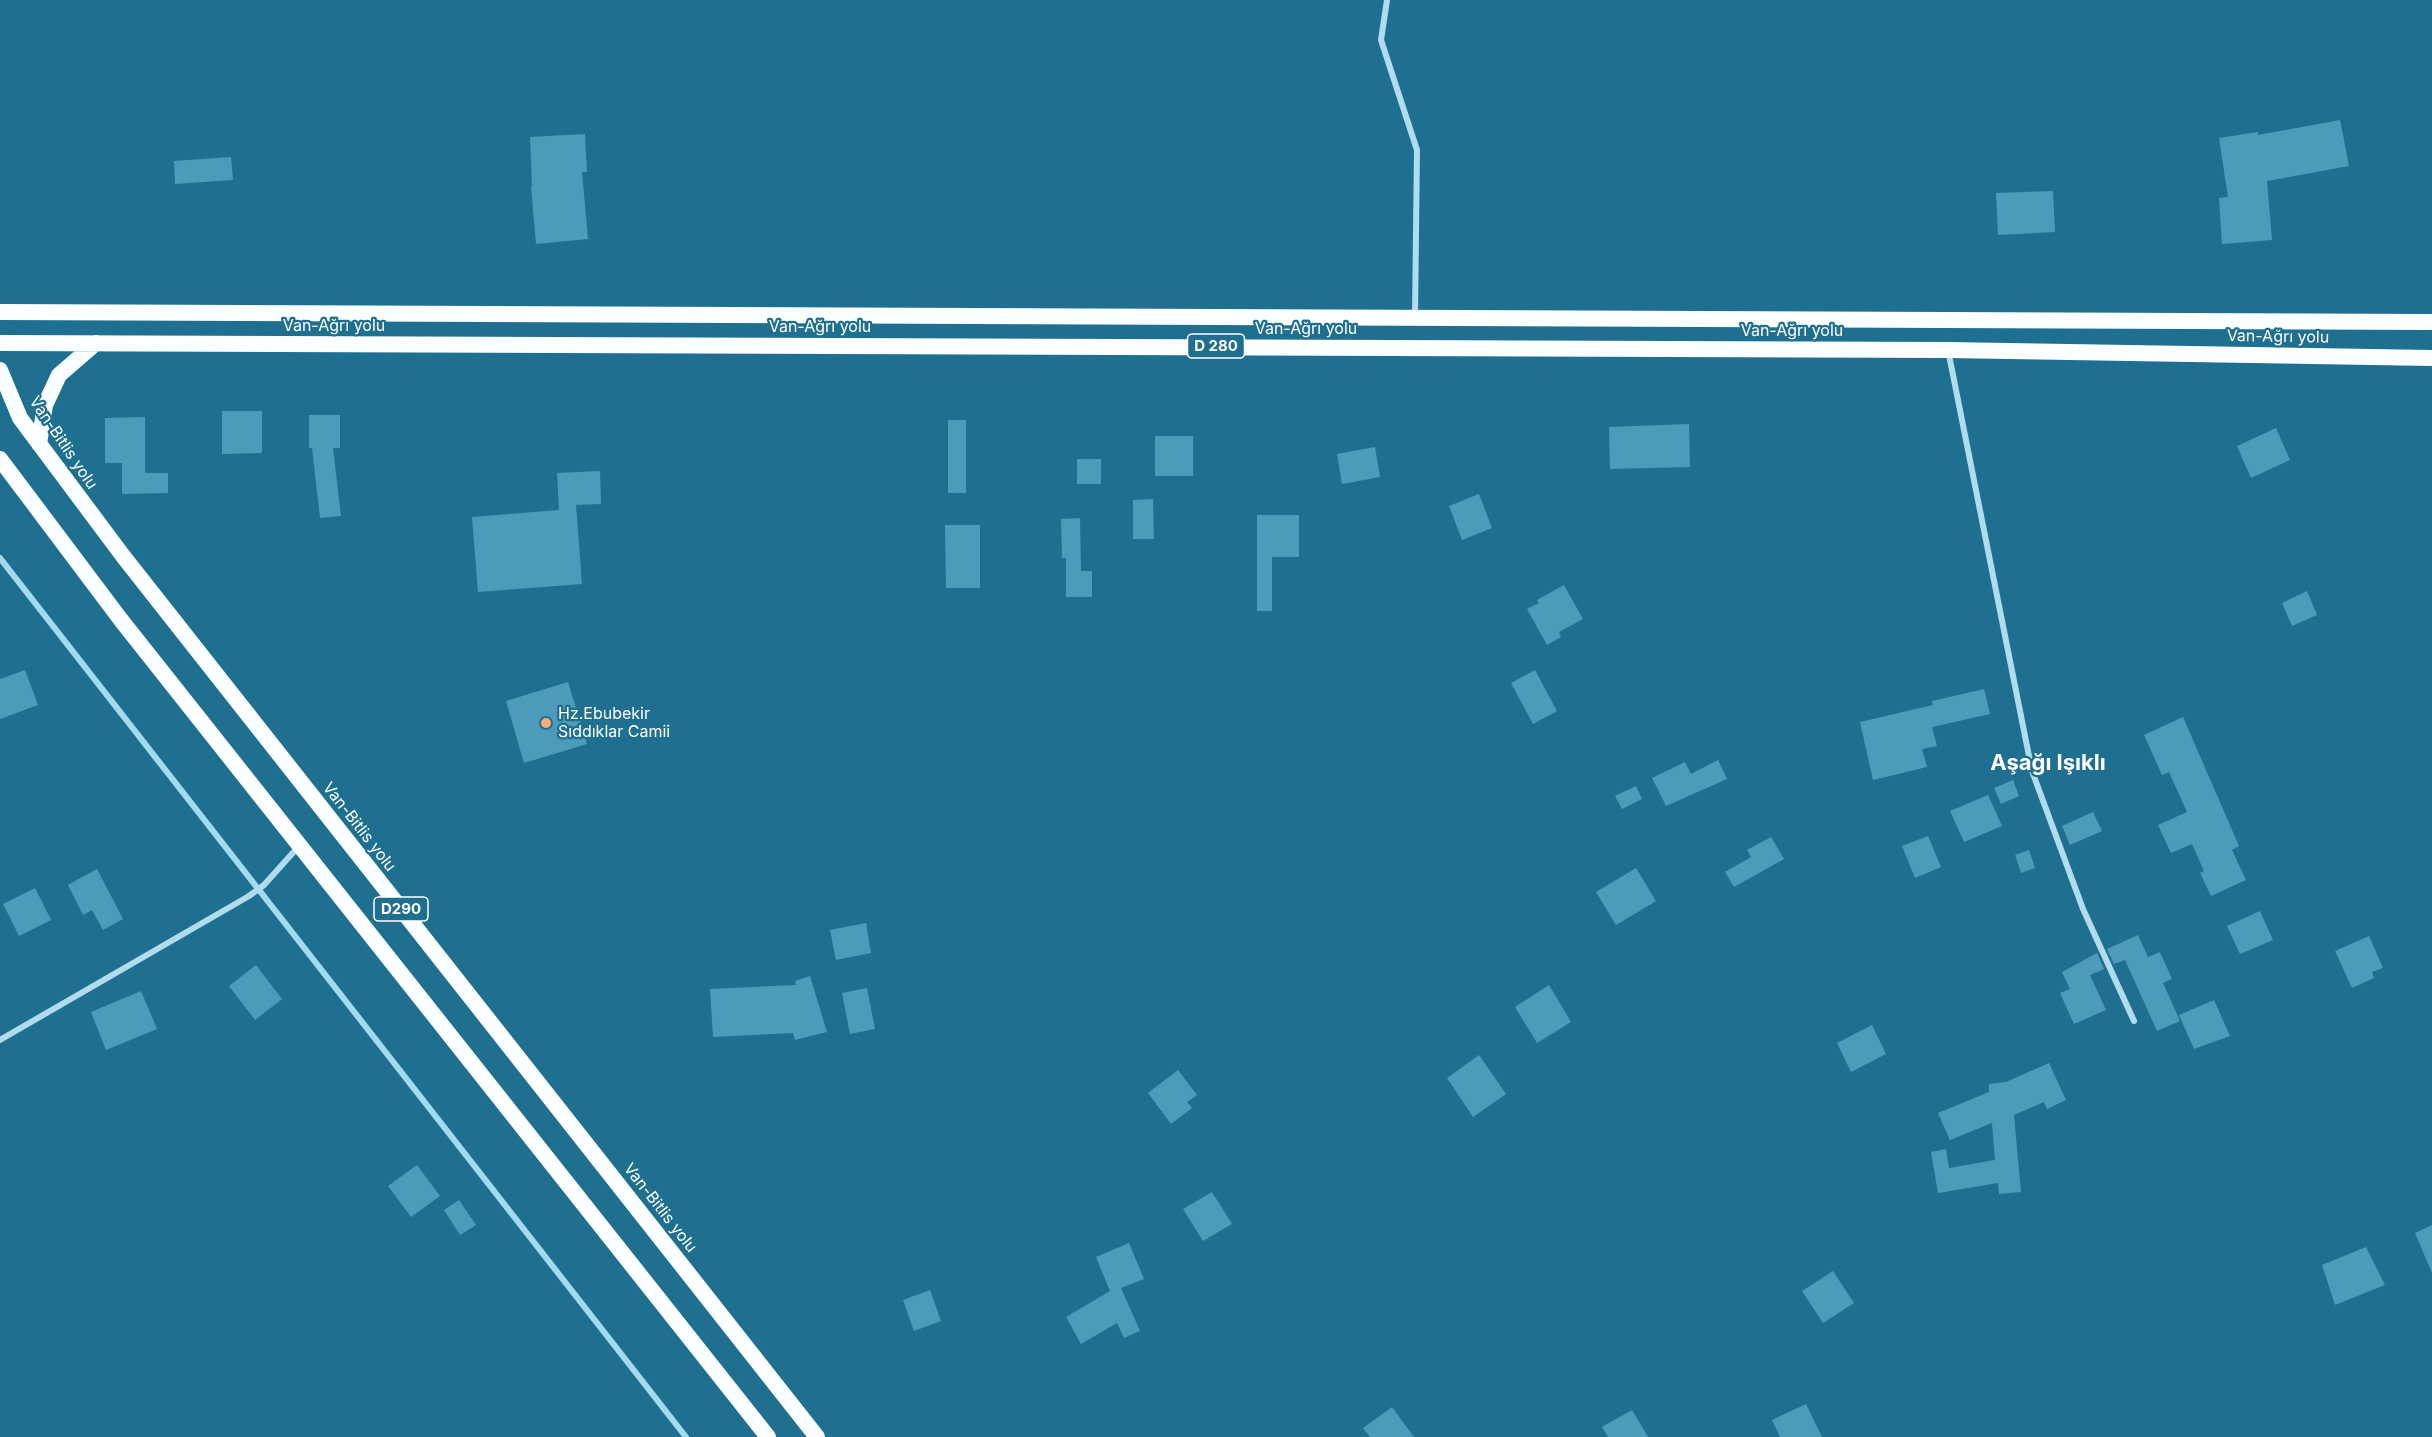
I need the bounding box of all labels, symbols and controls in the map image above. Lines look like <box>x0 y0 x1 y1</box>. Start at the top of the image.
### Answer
street label: Van-Ağrı yolu <box>283 316 385 336</box>
street label: Van-Ağrı yolu <box>769 317 871 337</box>
street label: Van-Ağrı yolu <box>1255 319 1357 339</box>
street label: Van-Ağrı yolu <box>1741 321 1843 341</box>
street label: Van-Ağrı yolu <box>2227 327 2329 347</box>
road number: D 280 <box>1188 334 1244 358</box>
street label: Van-Bitlis yolu <box>25 393 101 493</box>
place label: Hz.Ebubekir Sıddıklar Camii <box>558 704 670 742</box>
marker: Hz.Ebubekir Sıddıklar Camii <box>539 716 553 730</box>
district label: Aşağı Işıklı <box>1990 750 2106 776</box>
street label: Van-Bitlis yolu <box>318 779 400 875</box>
road number: D290 <box>374 897 428 921</box>
street label: Van-Bitlis yolu <box>619 1160 701 1256</box>

